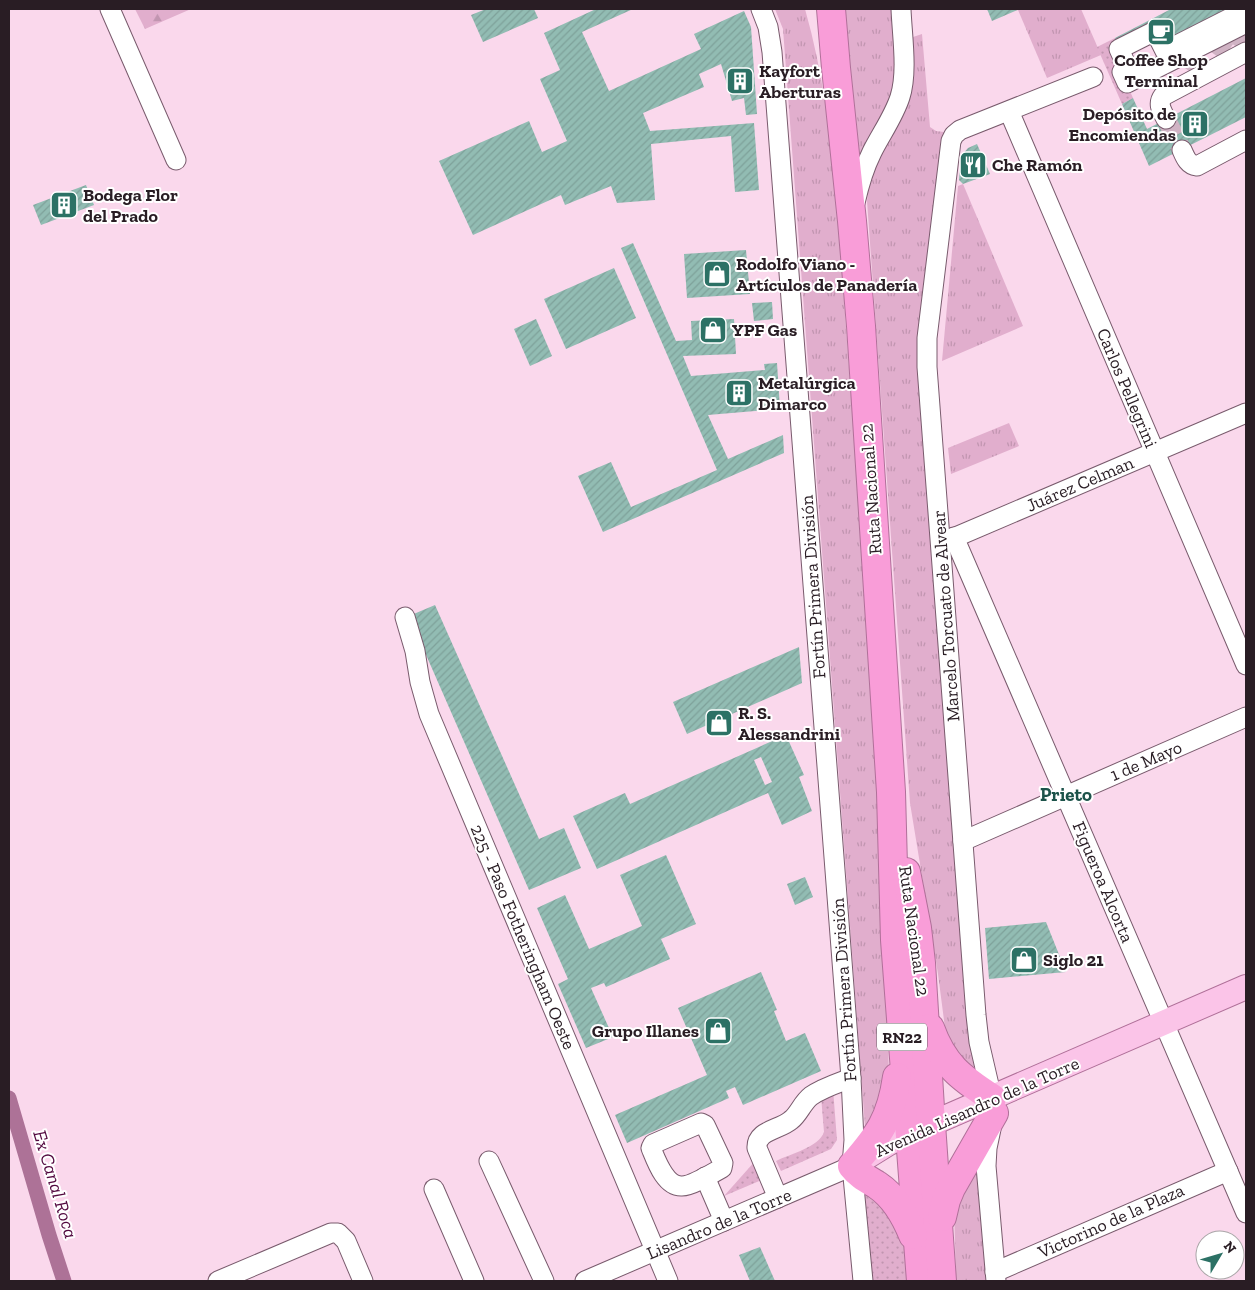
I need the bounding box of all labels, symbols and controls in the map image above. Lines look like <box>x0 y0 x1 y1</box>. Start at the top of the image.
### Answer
cafe icon: Coffee Shop Terminal <box>1146 17 1176 47</box>
place label: Coffee Shop Terminal <box>1114 49 1208 92</box>
place label: Kayfort Aberturas <box>759 60 841 103</box>
building icon: Kayfort Aberturas <box>725 66 755 96</box>
place label: Depósito de Encomiendas <box>1069 103 1176 146</box>
building icon: Depósito de Encomiendas <box>1180 109 1210 139</box>
restaurant icon: Che Ramón <box>958 150 988 180</box>
place label: Che Ramón <box>992 154 1083 176</box>
place label: Bodega Flor del Prado <box>83 184 178 227</box>
building icon: Bodega Flor del Prado <box>49 190 79 220</box>
place label: Rodolfo Viano - Artículos de Panadería <box>736 253 917 296</box>
shop icon: Rodolfo Viano - Artículos de Panadería <box>702 259 732 289</box>
shop icon: YPF Gas <box>698 315 728 345</box>
place label: YPF Gas <box>732 319 797 341</box>
street label: Carlos Pellegrini <box>1092 325 1162 451</box>
place label: Metalúrgica Dimarco <box>758 372 856 415</box>
building icon: Metalúrgica Dimarco <box>724 378 754 408</box>
street label: Ruta Nacional 22 <box>855 423 887 555</box>
street label: Juárez Celman <box>1023 451 1138 516</box>
street label: Fortín Primera División <box>796 494 830 680</box>
street label: Marcelo Torcuato de Alvear <box>928 509 964 723</box>
place label: R. S. Alessandrini <box>738 702 841 745</box>
shop icon: R. S. Alessandrini <box>704 708 734 738</box>
street label: 1 de Mayo <box>1107 736 1185 786</box>
district label: Prieto <box>1040 783 1092 806</box>
street label: Figueroa Alcorta <box>1068 818 1139 946</box>
street label: 225 - Paso Fotheringham Oeste <box>466 821 580 1053</box>
street label: Ruta Nacional 22 <box>894 864 934 998</box>
street label: Fortín Primera División <box>827 897 861 1083</box>
shop icon: Siglo 21 <box>1009 945 1039 975</box>
place label: Siglo 21 <box>1043 949 1103 971</box>
shop icon: Grupo Illanes <box>703 1016 733 1046</box>
place label: Grupo Illanes <box>592 1020 699 1042</box>
road number: RN22 <box>877 1024 927 1050</box>
street label: Avenida Lisandro de la Torre <box>872 1052 1082 1162</box>
water label: Ex Canal Roca <box>28 1127 83 1241</box>
street label: Victorino de la Plaza <box>1034 1179 1188 1264</box>
street label: Lisandro de la Torre <box>643 1184 795 1264</box>
north arrow <box>1195 1230 1245 1280</box>
text: N <box>1220 1238 1240 1257</box>

